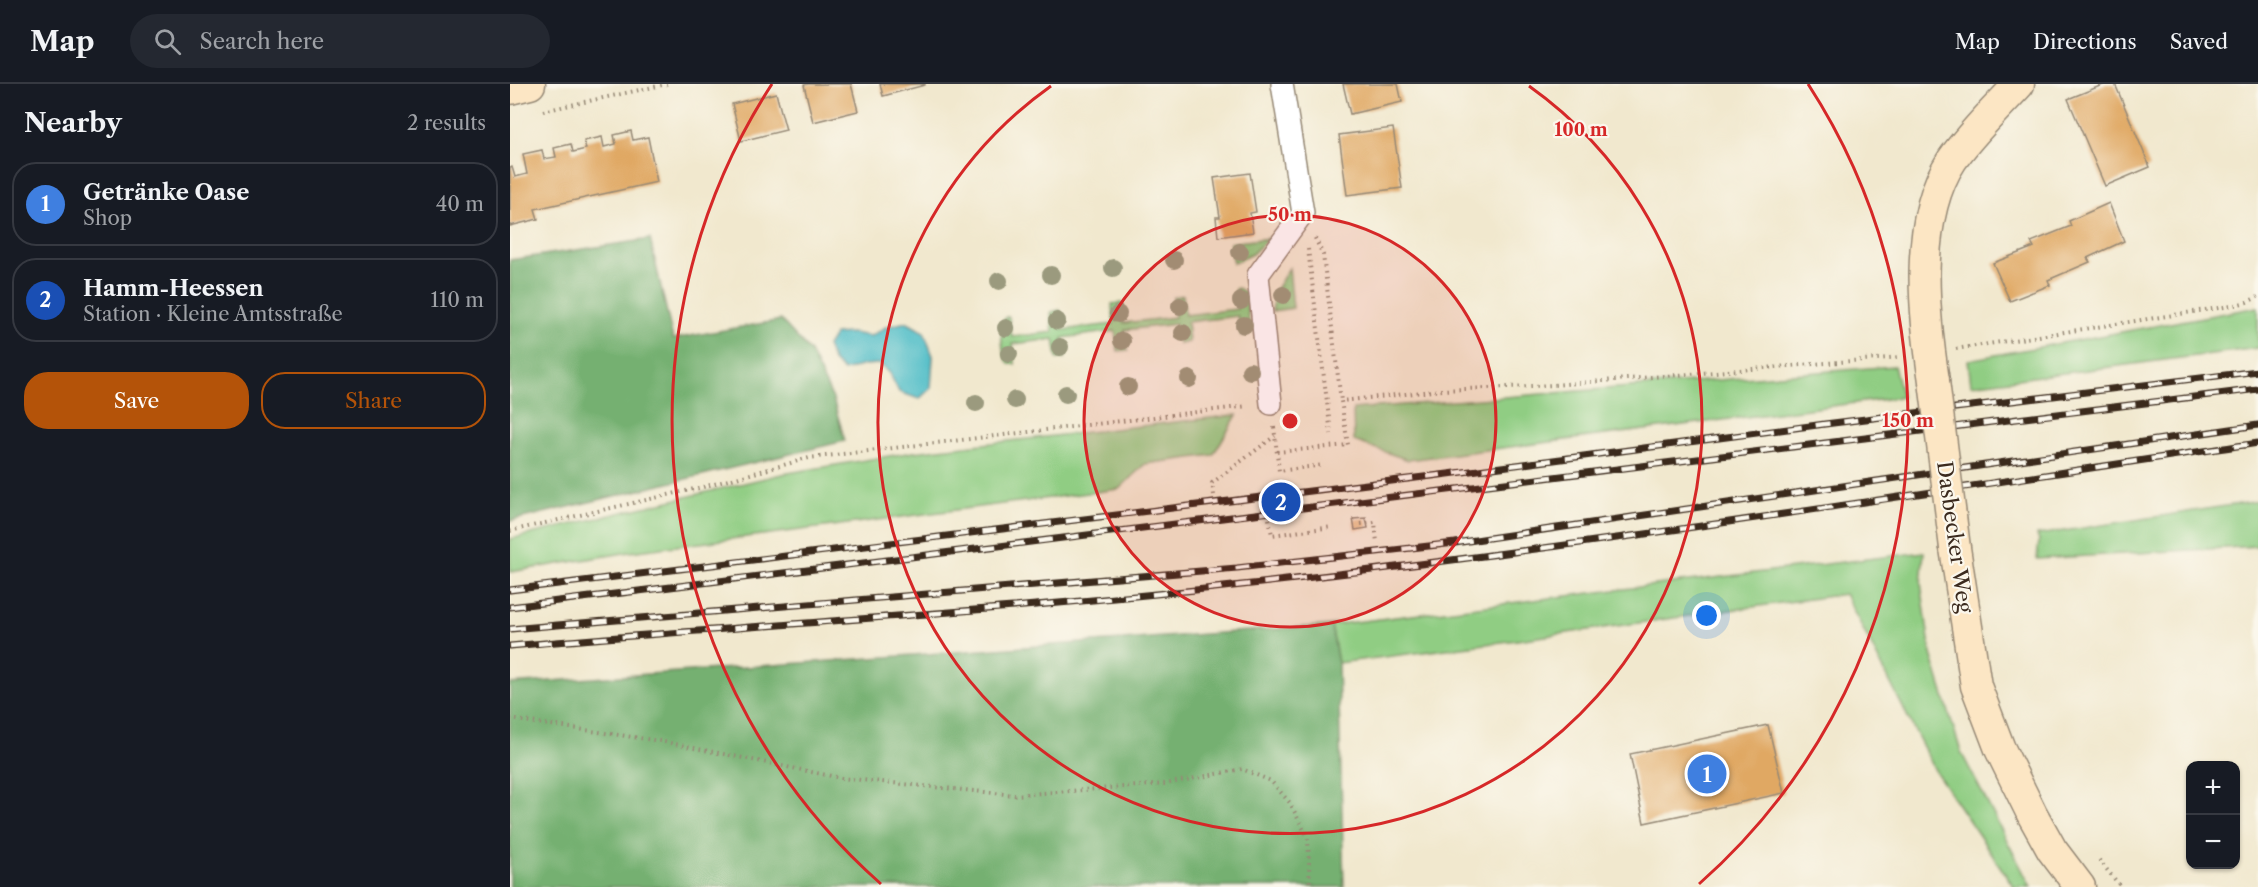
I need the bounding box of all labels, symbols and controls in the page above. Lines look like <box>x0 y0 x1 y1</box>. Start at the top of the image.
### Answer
search box <box>130 14 550 68</box>
text: Map <box>30 24 94 58</box>
icon: search <box>151 25 184 58</box>
text: Search here <box>199 28 324 55</box>
text: Map <box>1955 29 2000 54</box>
text: Directions <box>2033 29 2137 54</box>
text: Saved <box>2170 29 2228 54</box>
text: Nearby <box>24 107 122 139</box>
text: 2 results <box>407 111 486 135</box>
text: 100 m <box>1554 119 1608 141</box>
text: Getränke Oase <box>83 179 249 206</box>
text: 1 <box>41 192 50 216</box>
text: 40 m <box>436 192 484 216</box>
text: 50 m <box>1268 204 1312 226</box>
text: Shop <box>83 206 132 230</box>
text: Hamm-Heessen <box>83 275 264 302</box>
text: 2 <box>40 288 51 312</box>
text: 110 m <box>431 288 484 312</box>
text: Station · Kleine Amtsstraße <box>83 302 343 326</box>
button: Save <box>24 372 249 429</box>
button: Share <box>261 372 486 429</box>
text: 150 m <box>1882 410 1934 432</box>
centre of rings <box>1280 411 1300 431</box>
street label: Dasbecker Weg <box>1932 459 1978 615</box>
pin: 2 <box>1262 480 1300 524</box>
your location <box>1692 601 1721 630</box>
pin: 1 <box>1688 752 1726 796</box>
map controls <box>2186 761 2240 869</box>
button: + <box>2186 761 2240 815</box>
button: − <box>2186 815 2240 869</box>

